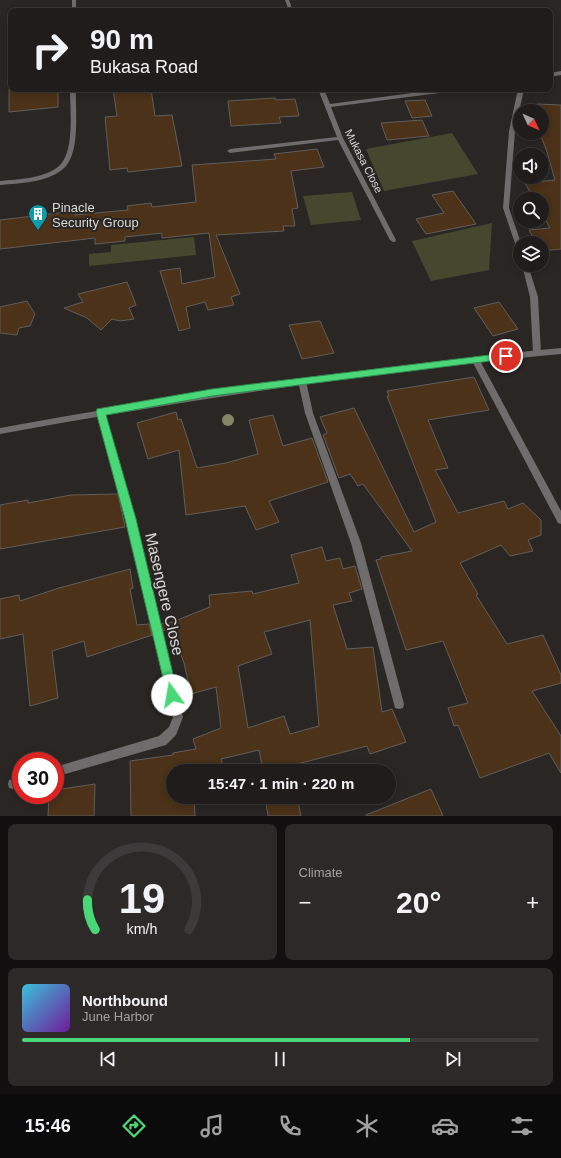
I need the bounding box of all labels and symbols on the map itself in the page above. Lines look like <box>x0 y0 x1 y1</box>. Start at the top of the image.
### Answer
north arrow <box>513 104 549 140</box>
street label: Mukasa Close <box>343 127 385 195</box>
place label: Pinacle Security Group <box>52 200 139 230</box>
building icon: Pinacle Security Group <box>27 203 49 231</box>
pin <box>489 339 523 373</box>
street label: Masengere Close <box>142 531 187 657</box>
position arrow <box>151 674 193 716</box>
speed limit sign: 30 <box>12 752 64 804</box>

